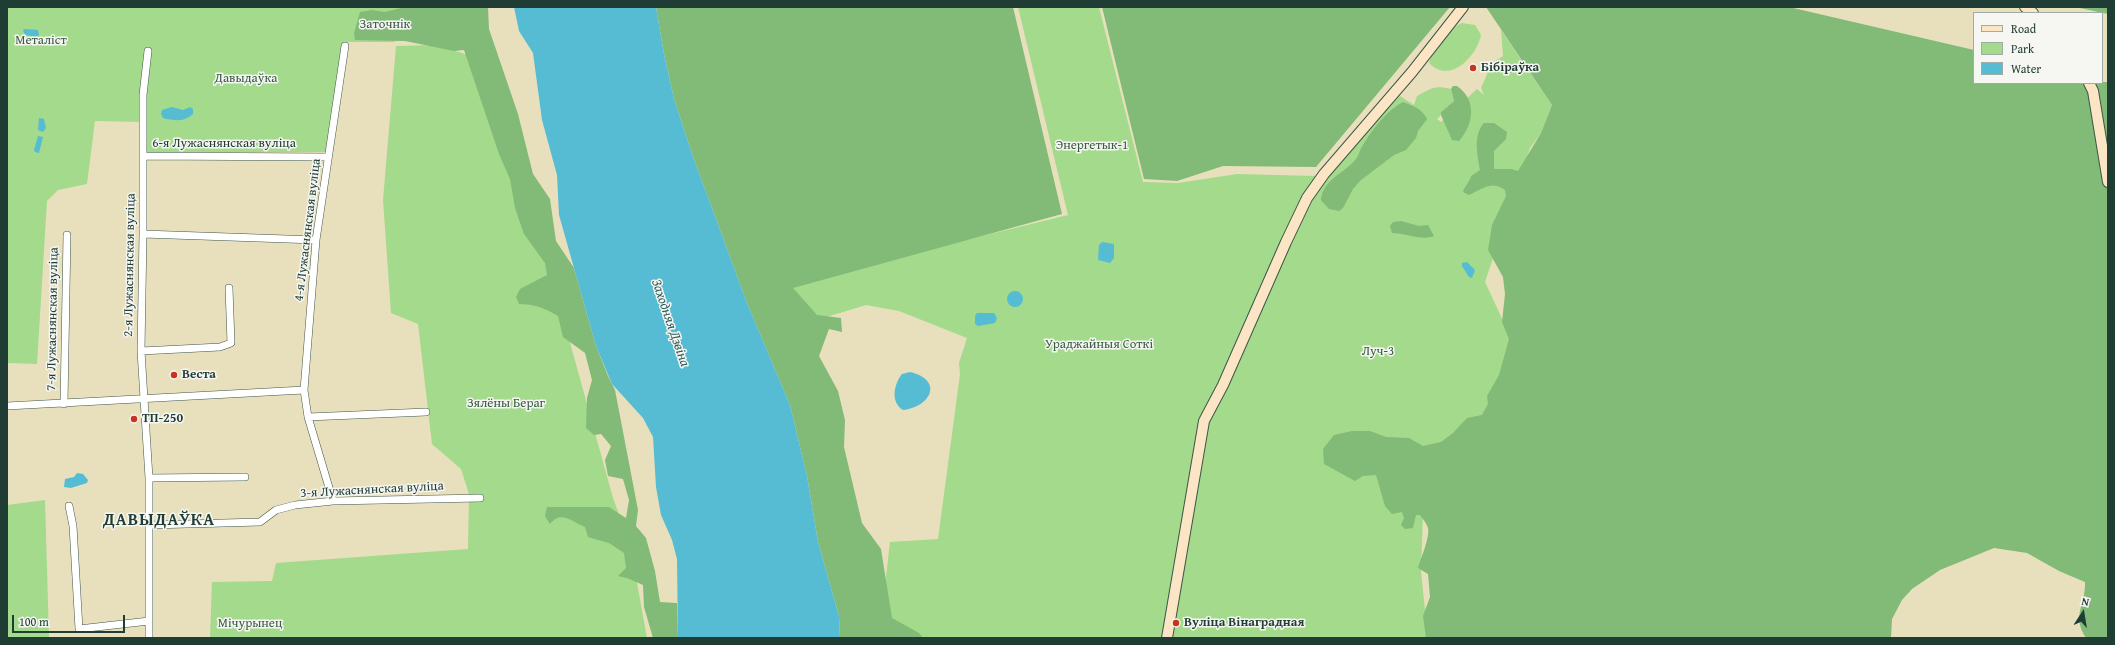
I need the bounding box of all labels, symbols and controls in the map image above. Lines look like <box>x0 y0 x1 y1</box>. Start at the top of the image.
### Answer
legend <box>1973 12 2103 84</box>
park label: Заточнік <box>360 17 410 33</box>
text: Road <box>2011 20 2036 37</box>
park label: Металіст <box>15 33 67 49</box>
text: Park <box>2011 40 2034 57</box>
place label: Бібіраўка <box>1481 60 1539 76</box>
text: Water <box>2011 60 2041 77</box>
marker: Бібіраўка <box>1468 63 1478 73</box>
park label: Давыдаўка <box>215 71 277 87</box>
street label: 6-я Лужаснянская вуліца <box>152 136 296 152</box>
park label: Энергетык-1 <box>1056 138 1128 154</box>
street label: 4-я Лужаснянская вуліца <box>291 158 325 302</box>
street label: 2-я Лужаснянская вуліца <box>121 193 139 337</box>
street label: 7-я Лужаснянская вуліца <box>44 247 62 391</box>
water label: Заходняя Дзвіна <box>647 277 693 369</box>
park label: Ураджайныя Соткі <box>1045 337 1153 353</box>
park label: Луч-3 <box>1362 344 1394 360</box>
place label: Веста <box>182 367 216 383</box>
marker: Веста <box>169 370 179 380</box>
park label: Зялёны Бераг <box>467 396 545 412</box>
place label: ТП-250 <box>142 411 183 427</box>
marker: ТП-250 <box>129 414 139 424</box>
street label: 3-я Лужаснянская вуліца <box>300 478 444 502</box>
district label: ДАВЫДАЎКА <box>103 511 215 531</box>
north arrow <box>2063 593 2103 633</box>
text: N <box>2080 593 2091 610</box>
scale bar <box>14 607 127 633</box>
text: 100 m <box>19 613 49 630</box>
place label: Вуліца Вінаградная <box>1184 615 1304 631</box>
park label: Мічурынец <box>218 616 282 632</box>
marker: Вуліца Вінаградная <box>1171 618 1181 628</box>

